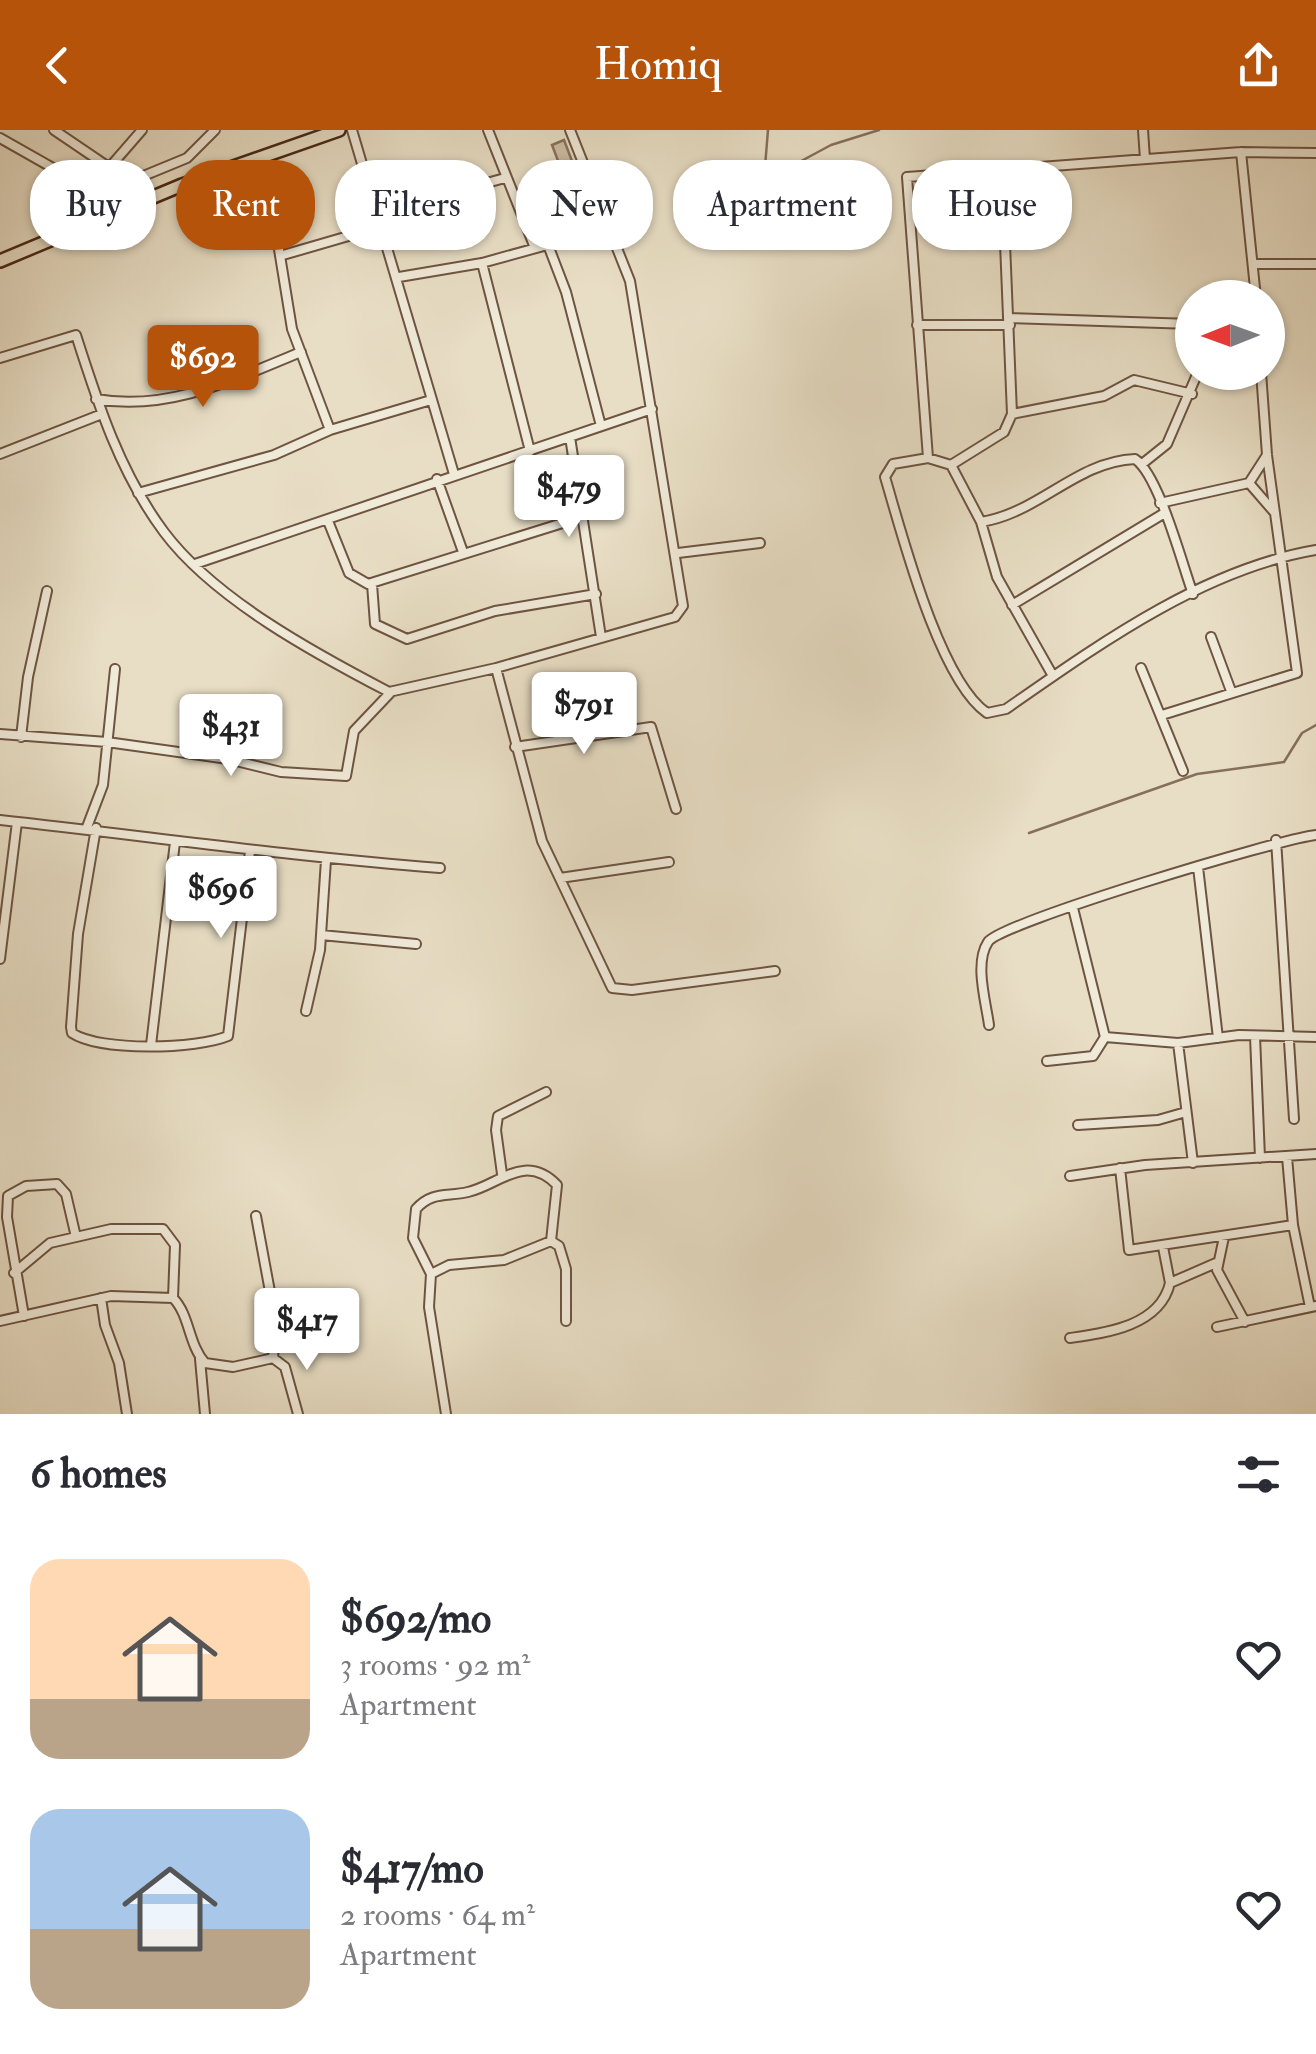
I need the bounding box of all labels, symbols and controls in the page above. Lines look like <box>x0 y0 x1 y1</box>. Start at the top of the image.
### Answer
text: Homiq <box>594 37 722 93</box>
icon: back <box>30 38 85 93</box>
icon: share <box>1231 38 1286 93</box>
chip: Buy <box>30 160 156 250</box>
chip: Rent <box>176 160 315 250</box>
chip: Filters <box>335 160 496 250</box>
chip: New <box>516 160 653 250</box>
chip: Apartment <box>673 160 892 250</box>
chip: House <box>912 160 1072 250</box>
north arrow <box>1175 280 1285 390</box>
map controls <box>1175 280 1285 390</box>
pin: $692 <box>144 325 262 410</box>
text: $692 <box>170 337 236 377</box>
pin: $479 <box>510 455 628 540</box>
text: $479 <box>536 467 602 507</box>
pin: $791 <box>525 672 643 757</box>
text: $791 <box>554 684 614 724</box>
pin: $431 <box>172 694 290 779</box>
text: $431 <box>201 706 261 746</box>
pin: $696 <box>162 856 280 941</box>
text: $696 <box>188 868 254 908</box>
pin: $417 <box>248 1288 366 1373</box>
text: $417 <box>276 1300 338 1340</box>
icon: filters <box>1231 1447 1286 1502</box>
text: 6 homes <box>30 1448 167 1500</box>
text: $692/mo <box>340 1593 491 1645</box>
icon: home <box>110 1599 230 1719</box>
icon: heart <box>1231 1632 1286 1687</box>
text: 3 rooms · 92 m² <box>340 1645 530 1685</box>
text: Apartment <box>340 1685 477 1725</box>
text: $417/mo <box>340 1843 484 1895</box>
icon: home <box>110 1849 230 1969</box>
icon: heart <box>1231 1882 1286 1937</box>
text: 2 rooms · 64 m² <box>340 1895 535 1935</box>
text: Apartment <box>340 1935 477 1975</box>

